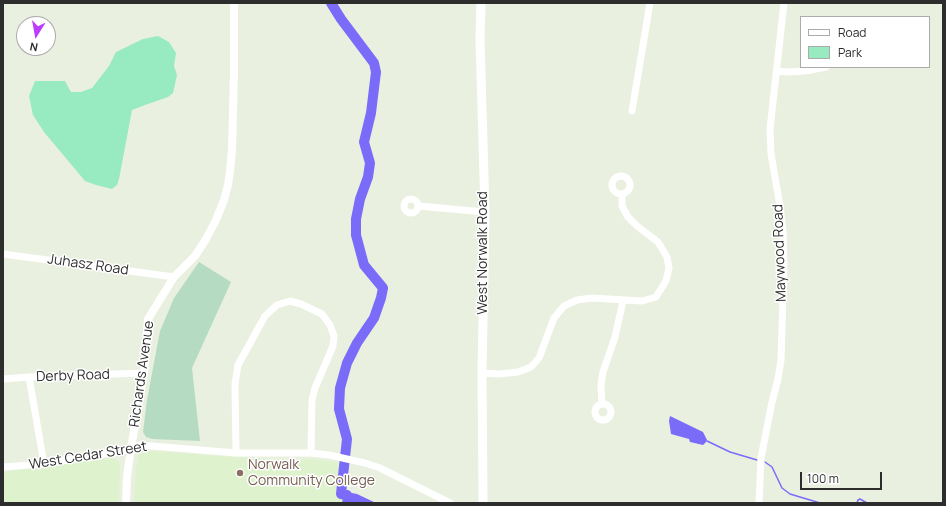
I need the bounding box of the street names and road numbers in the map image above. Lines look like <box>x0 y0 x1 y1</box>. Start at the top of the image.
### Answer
street label: West Norwalk Road <box>475 191 491 315</box>
street label: Maywood Road <box>770 204 790 302</box>
street label: Juhasz Road <box>46 251 130 279</box>
street label: Richards Avenue <box>126 320 158 428</box>
street label: Derby Road <box>36 366 110 386</box>
street label: West Cedar Street <box>28 438 148 474</box>

